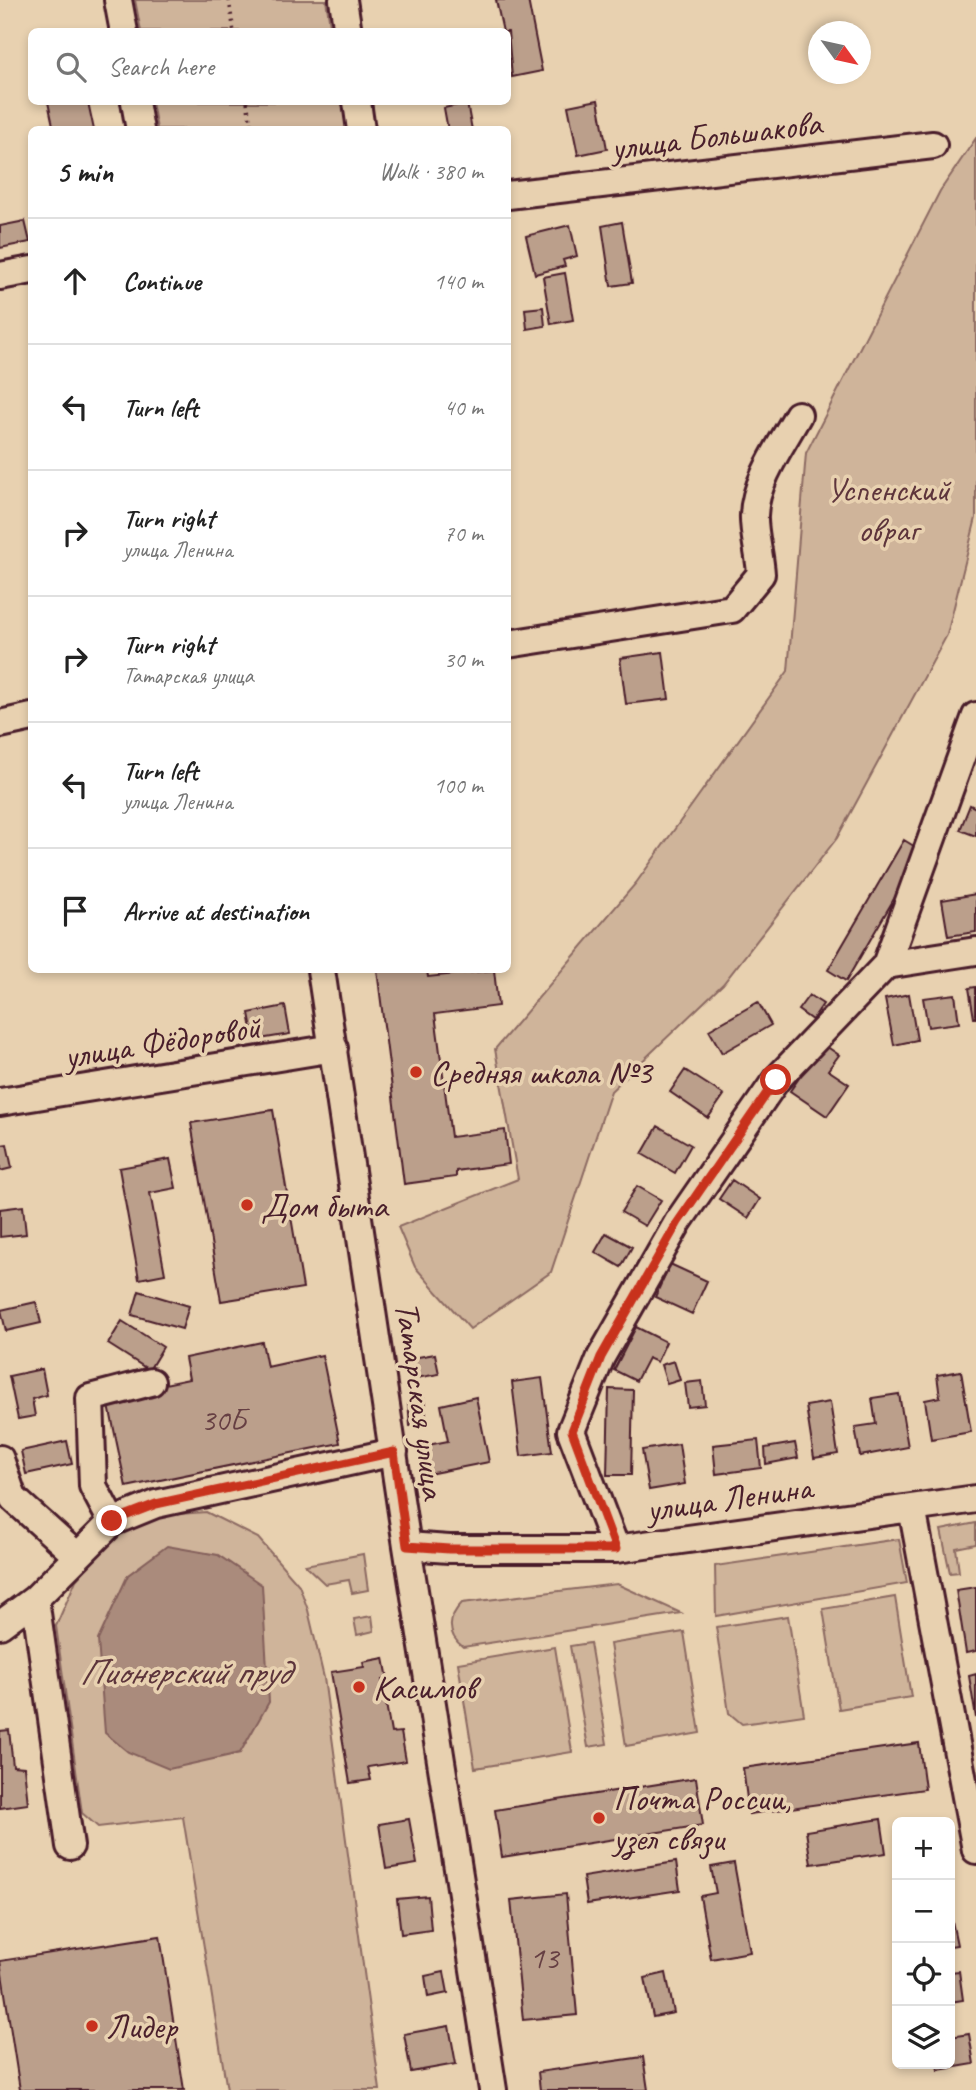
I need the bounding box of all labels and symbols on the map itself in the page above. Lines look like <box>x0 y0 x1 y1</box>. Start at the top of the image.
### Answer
north arrow <box>808 21 871 84</box>
street label: улица Большакова <box>606 100 827 171</box>
park label: Успенский овраг <box>826 467 952 552</box>
street label: улица Фёдоровой <box>59 1003 266 1080</box>
place label: Средняя школа №3 <box>430 1050 654 1095</box>
marker: Средняя школа №3 <box>408 1064 424 1080</box>
route start <box>760 1064 791 1095</box>
place label: Дом быта <box>261 1183 390 1228</box>
marker: Дом быта <box>239 1197 255 1213</box>
street label: Татарская улица <box>384 1298 457 1504</box>
house number: 30Б <box>200 1399 250 1440</box>
street label: улица Ленина <box>642 1464 817 1533</box>
route end <box>96 1505 127 1536</box>
water label: Пионерский пруд <box>79 1648 296 1695</box>
place label: Касимов <box>373 1665 482 1710</box>
marker: Касимов <box>351 1679 367 1695</box>
place label: Почта России, узел связи <box>611 1776 791 1861</box>
marker: Почта России, узел связи <box>591 1810 607 1826</box>
house number: 13 <box>530 1937 561 1978</box>
place label: Лидер <box>106 2004 179 2049</box>
marker: Лидер <box>84 2018 100 2034</box>

